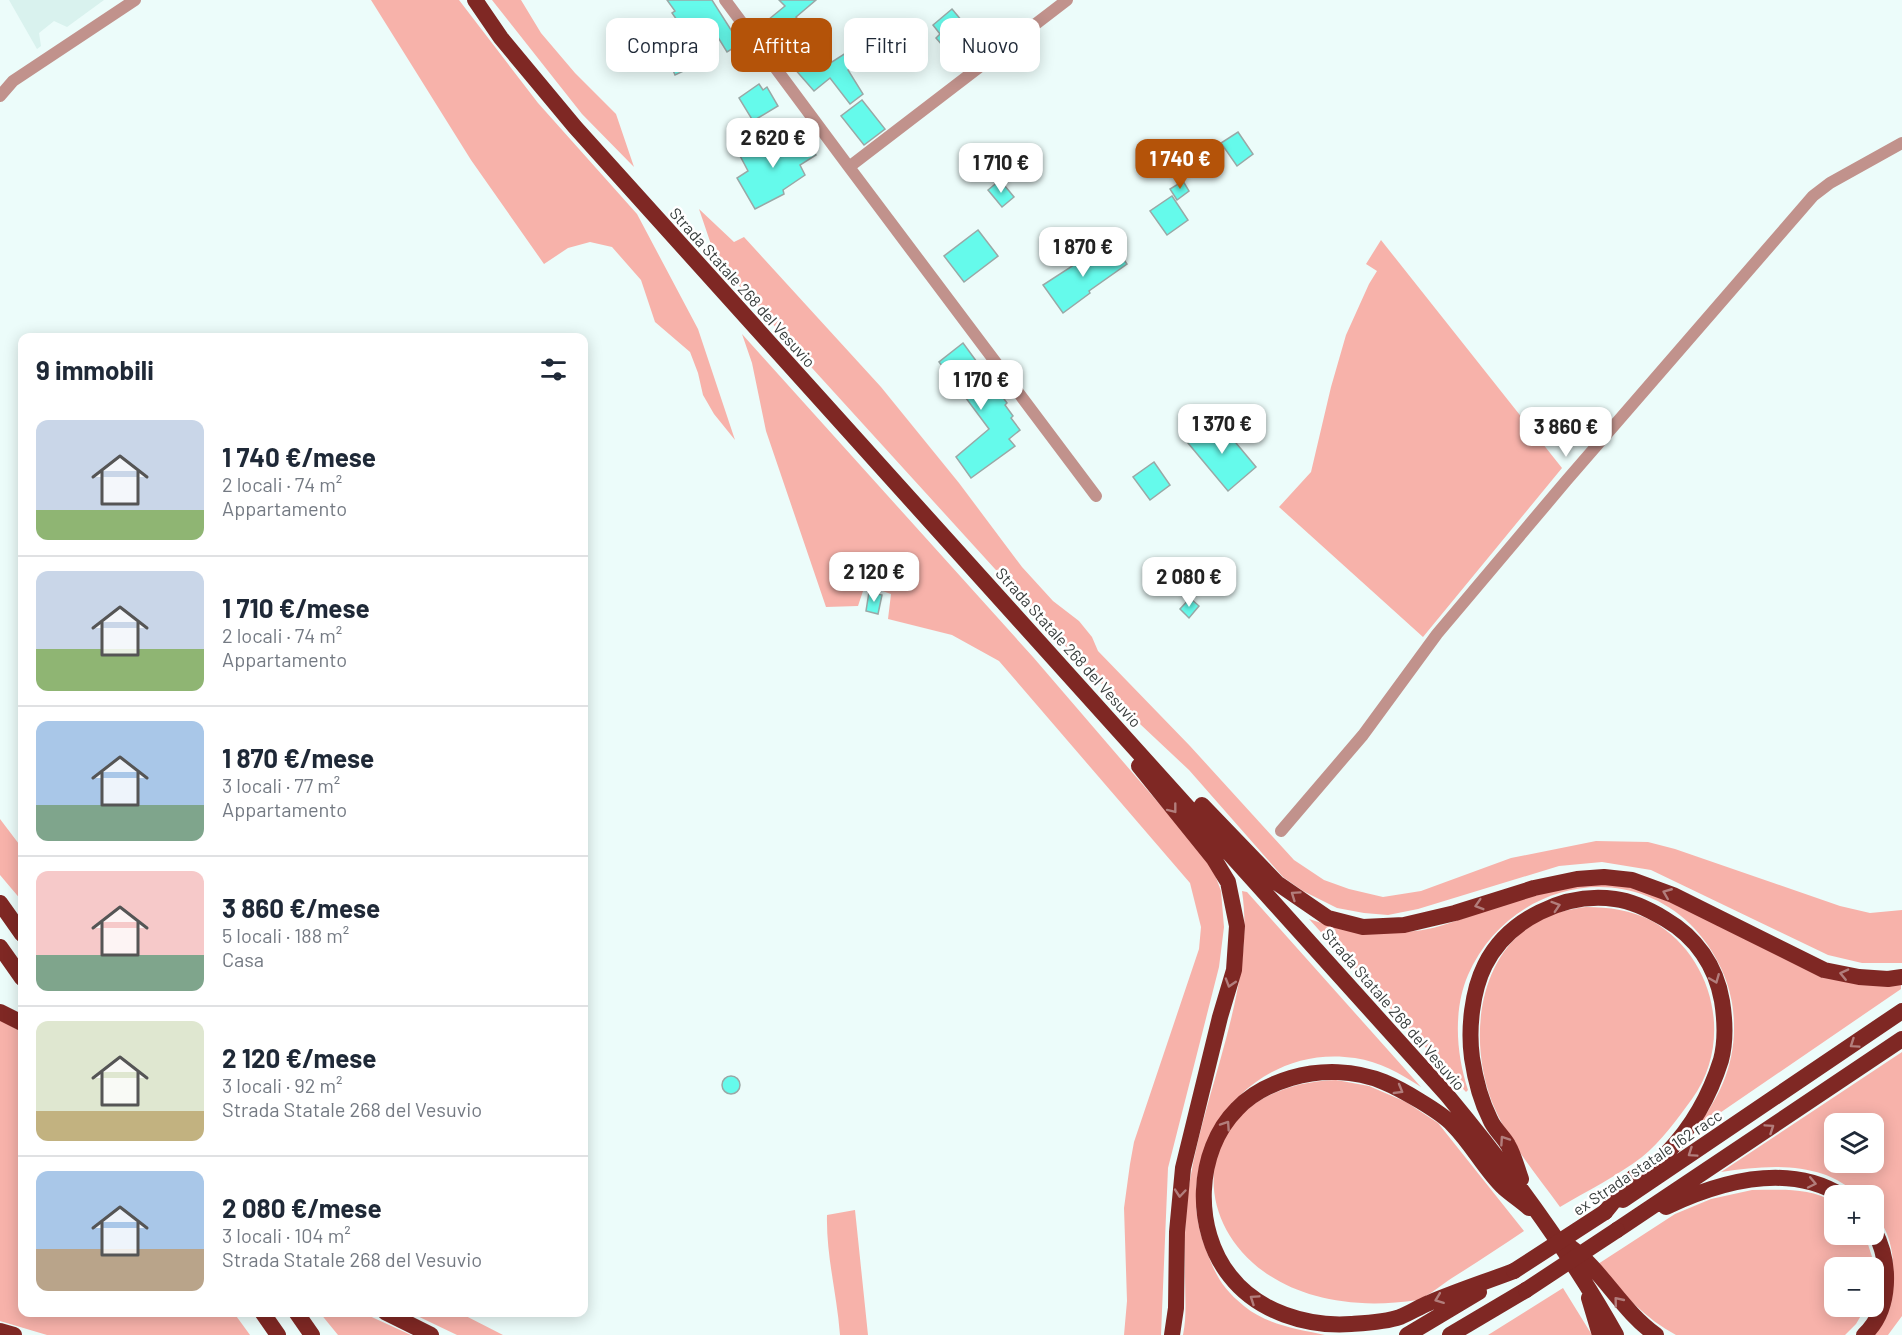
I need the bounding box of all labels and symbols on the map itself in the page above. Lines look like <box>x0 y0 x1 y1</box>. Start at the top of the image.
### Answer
pin: 2 620 € <box>718 118 828 169</box>
pin: 1 740 € <box>1125 139 1235 190</box>
pin: 1 710 € <box>946 143 1056 194</box>
street label: Strada Statale 268 del Vesuvio <box>666 203 820 371</box>
pin: 1 870 € <box>1028 227 1138 278</box>
pin: 1 170 € <box>926 360 1036 411</box>
pin: 1 370 € <box>1167 404 1277 455</box>
pin: 3 860 € <box>1511 407 1621 458</box>
pin: 2 120 € <box>819 552 929 603</box>
pin: 2 080 € <box>1134 557 1244 608</box>
street label: Strada Statale 268 del Vesuvio <box>992 563 1146 731</box>
one-way arrow <box>1165 802 1176 813</box>
one-way arrow <box>1663 888 1674 900</box>
one-way arrow <box>1290 891 1301 902</box>
one-way arrow <box>1474 898 1485 911</box>
one-way arrow <box>1550 901 1561 913</box>
street label: Strada Statale 268 del Vesuvio <box>1319 924 1469 1094</box>
one-way arrow <box>1839 969 1849 982</box>
one-way arrow <box>1708 973 1720 984</box>
one-way arrow <box>1225 977 1237 988</box>
one-way arrow <box>1849 1037 1860 1048</box>
one-way arrow <box>1393 1083 1403 1095</box>
street label: ex Strada statale 162 racc <box>1569 1105 1725 1219</box>
one-way arrow <box>1219 1121 1230 1132</box>
one-way arrow <box>1764 1123 1774 1135</box>
one-way arrow <box>1500 1136 1511 1147</box>
one-way arrow <box>1688 1146 1699 1157</box>
one-way arrow <box>1806 1176 1816 1189</box>
one-way arrow <box>1174 1189 1187 1198</box>
one-way arrow <box>1434 1292 1445 1305</box>
one-way arrow <box>1250 1295 1261 1306</box>
one-way arrow <box>1615 1297 1626 1308</box>

